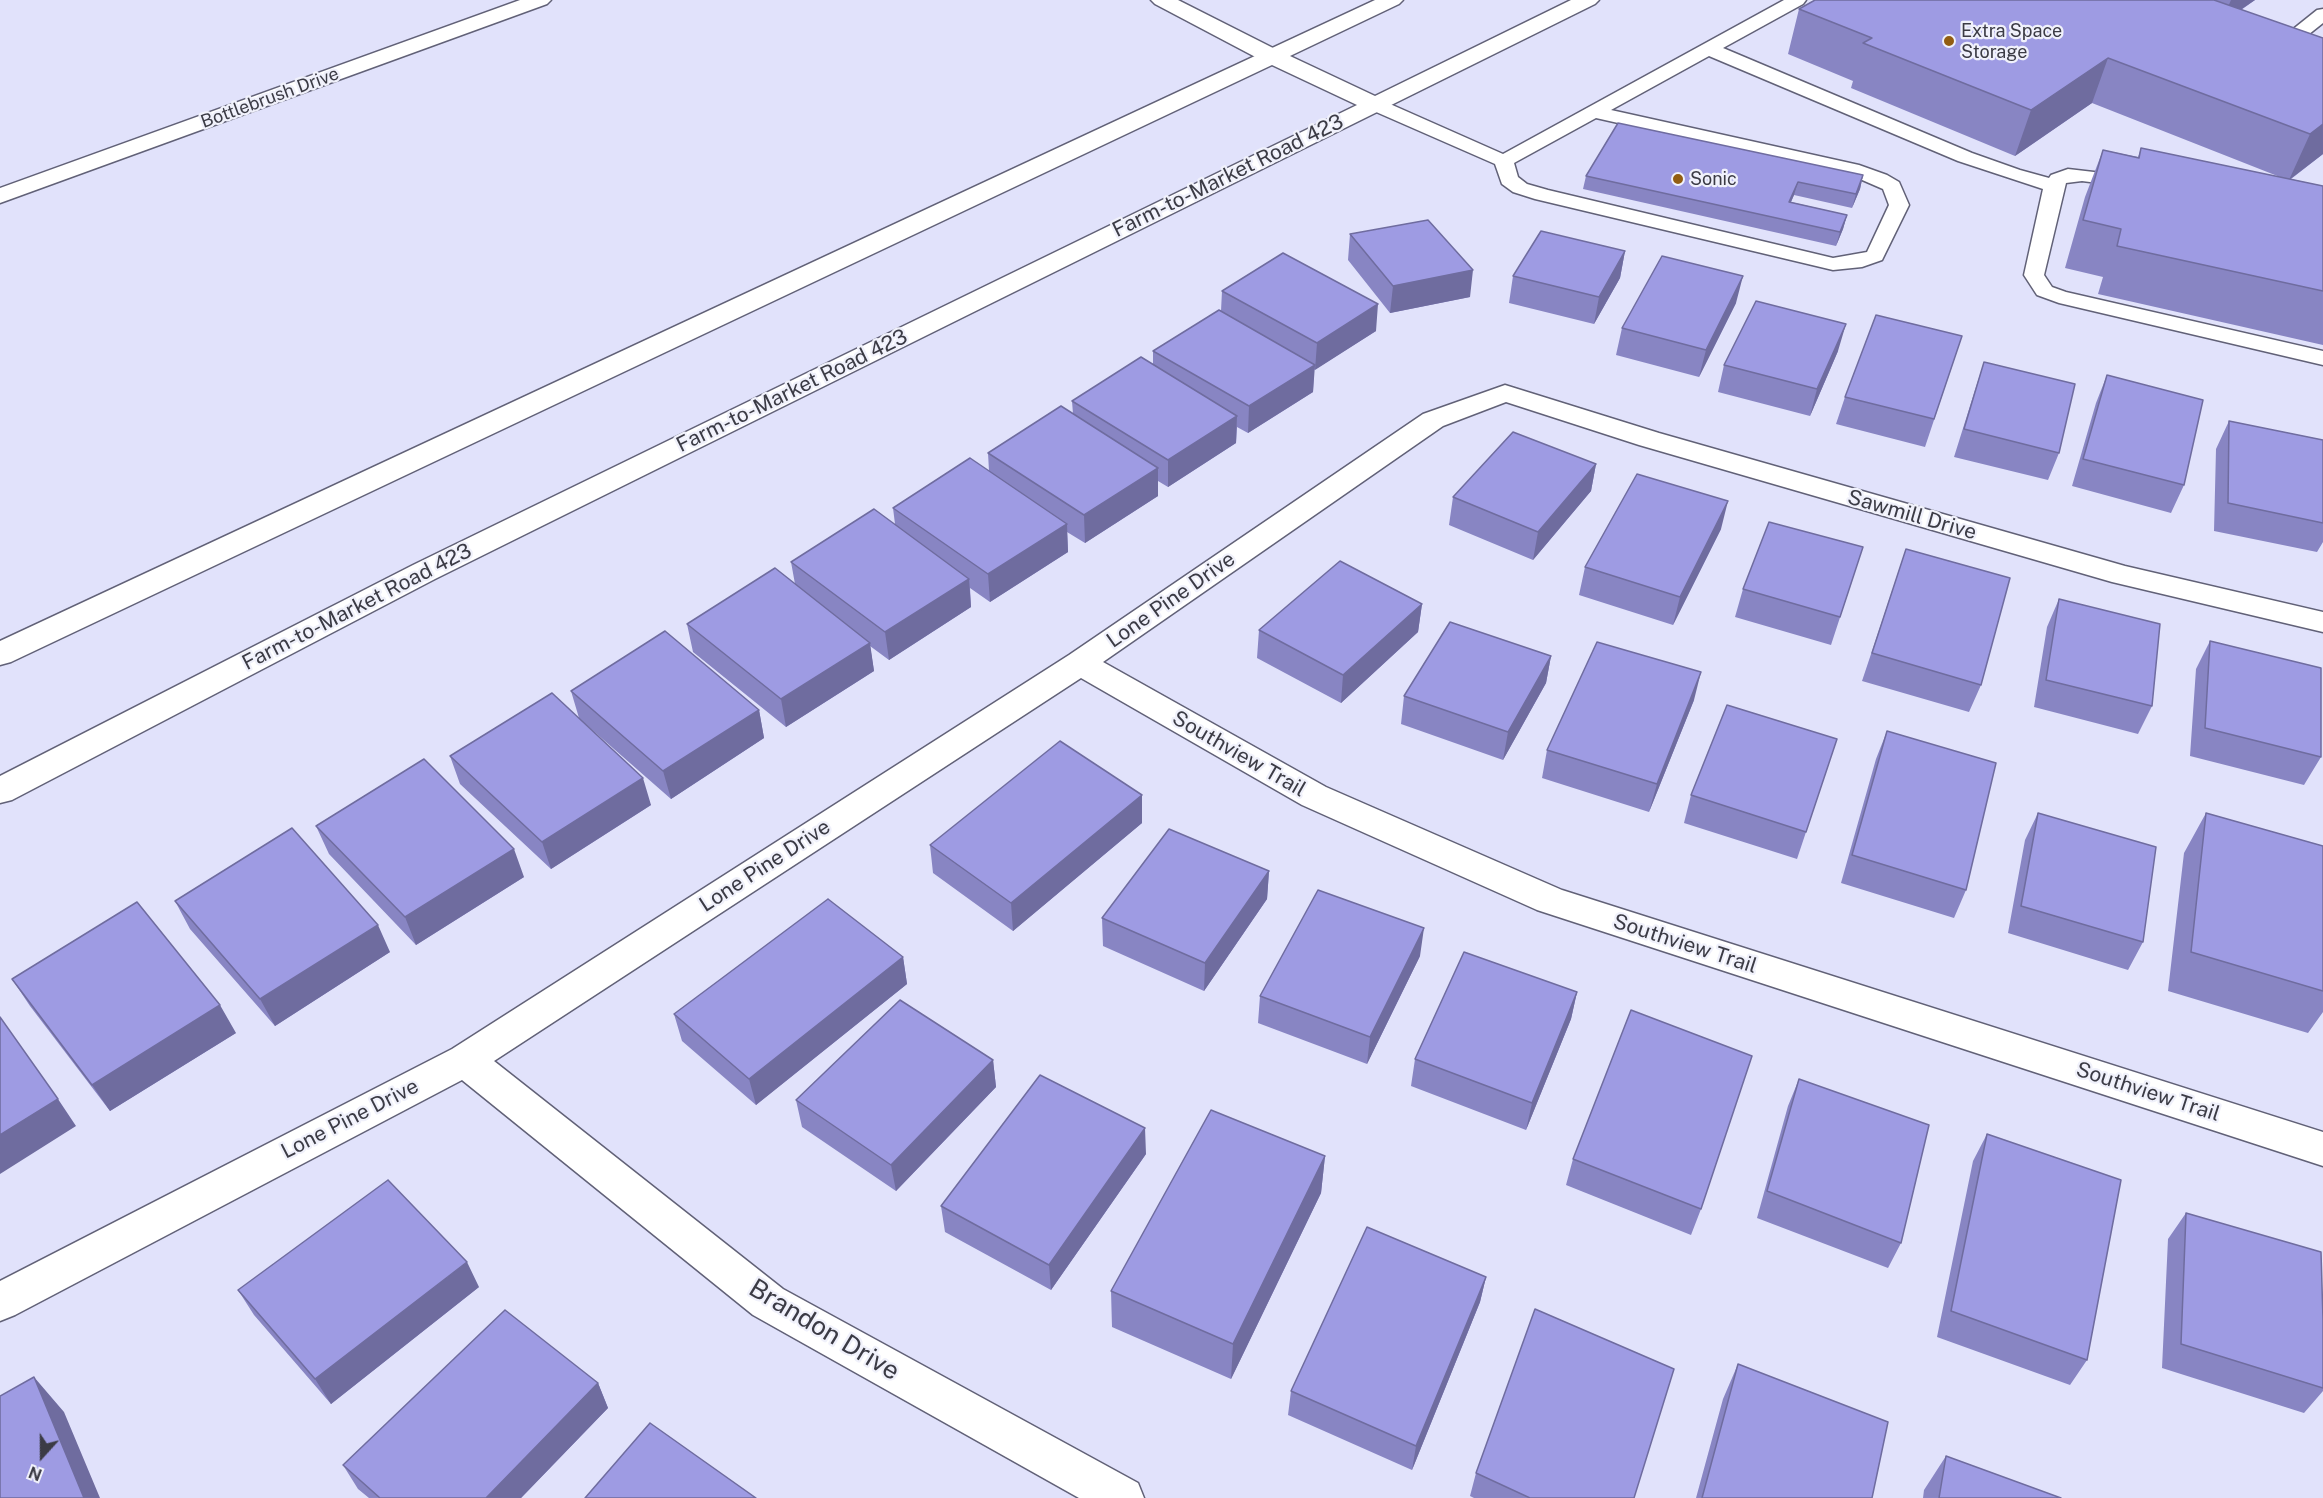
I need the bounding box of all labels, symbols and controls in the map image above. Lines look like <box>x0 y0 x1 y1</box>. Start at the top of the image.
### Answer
place label: Extra Space Storage <box>1961 20 2062 63</box>
marker: Extra Space Storage <box>1942 34 1956 48</box>
street label: Bottlebrush Drive <box>198 63 342 133</box>
street label: Farm-to-Market Road 423 <box>1108 109 1348 243</box>
place label: Sonic <box>1690 168 1737 190</box>
marker: Sonic <box>1671 172 1685 186</box>
street label: Farm-to-Market Road 423 <box>672 324 912 458</box>
street label: Sawmill Drive <box>1845 485 1979 545</box>
street label: Farm-to-Market Road 423 <box>238 538 476 676</box>
street label: Lone Pine Drive <box>1102 546 1240 654</box>
street label: Southview Trail <box>1168 706 1310 802</box>
street label: Lone Pine Drive <box>695 814 835 918</box>
street label: Southview Trail <box>1610 909 1760 979</box>
street label: Southview Trail <box>2073 1057 2223 1127</box>
street label: Lone Pine Drive <box>277 1074 423 1164</box>
street label: Brandon Drive <box>743 1273 905 1387</box>
north arrow <box>12 1426 72 1486</box>
text: N <box>26 1462 45 1484</box>

